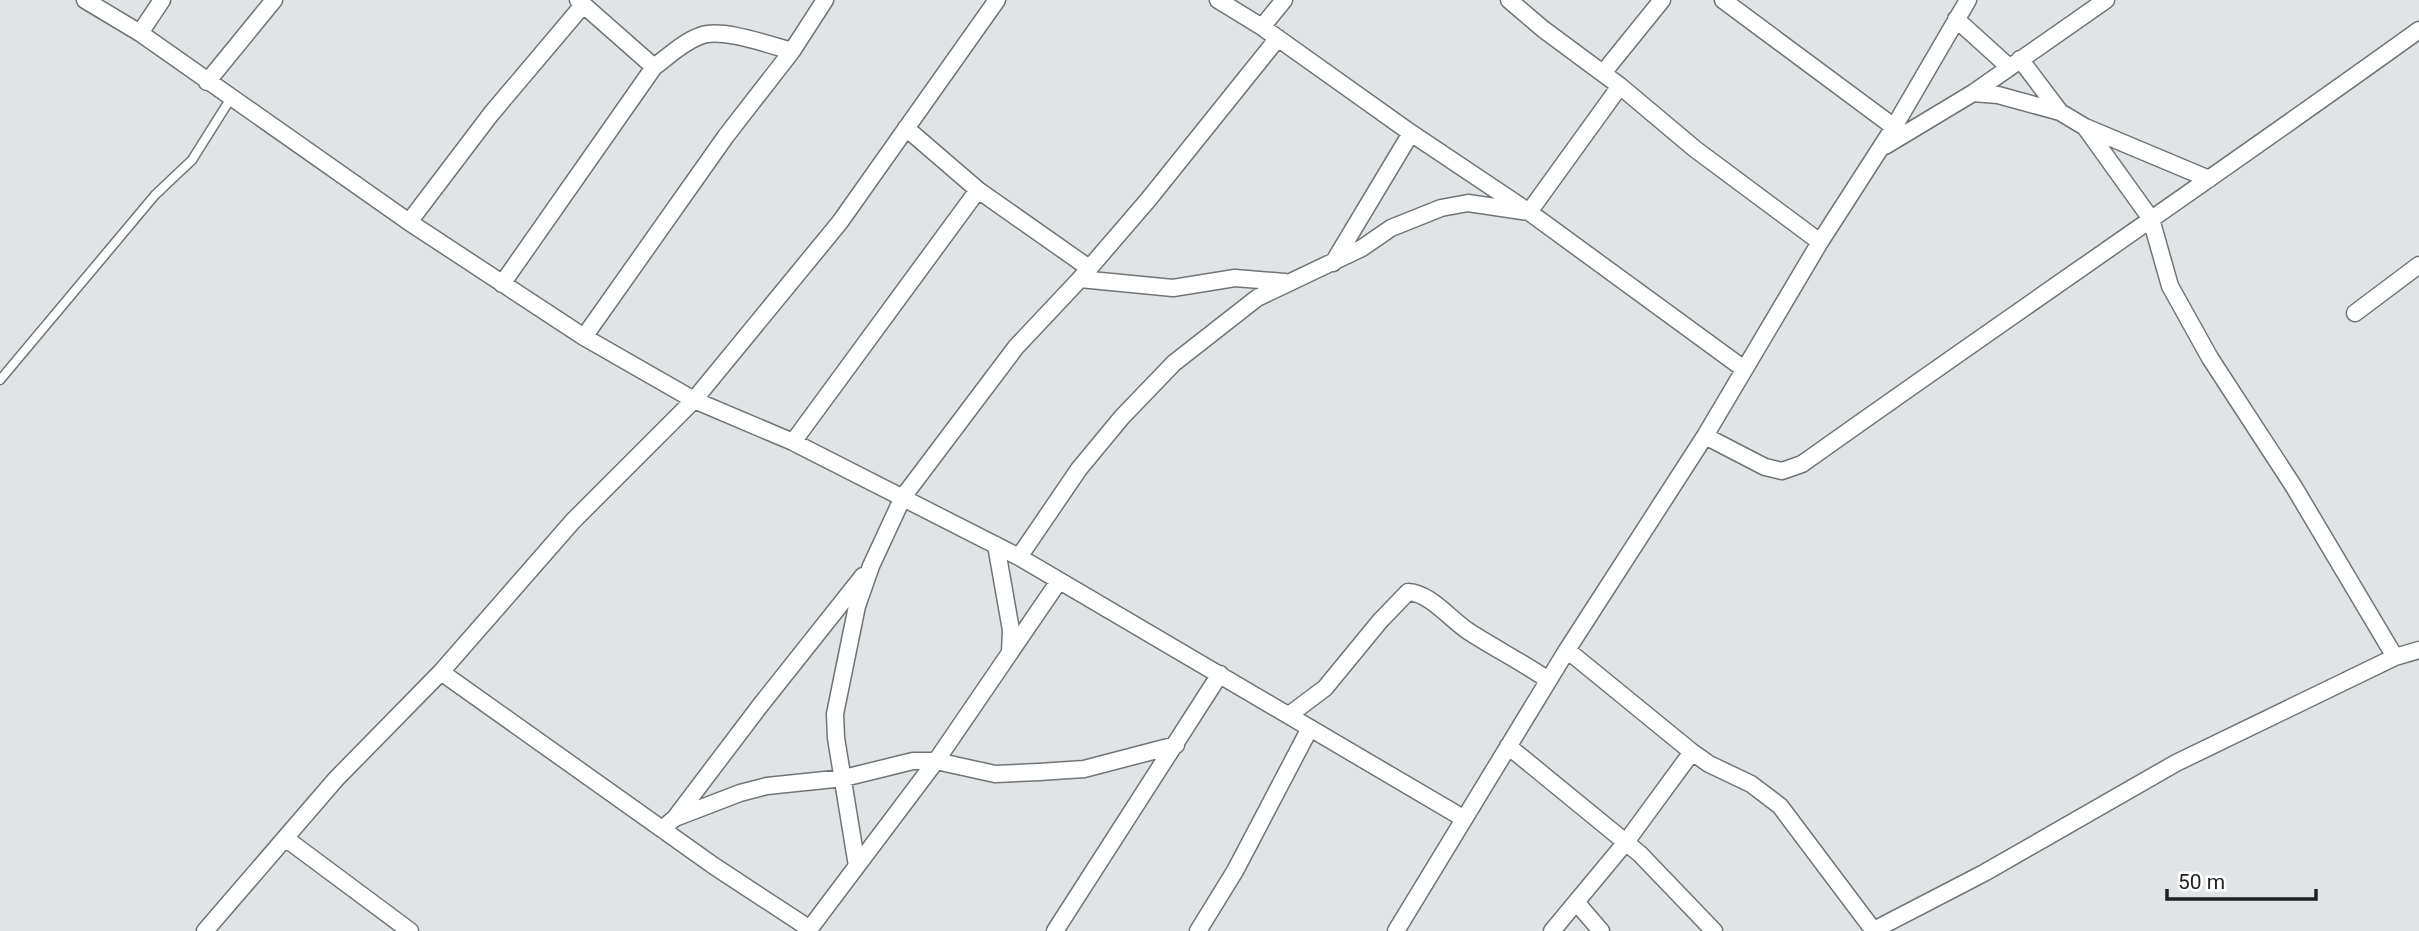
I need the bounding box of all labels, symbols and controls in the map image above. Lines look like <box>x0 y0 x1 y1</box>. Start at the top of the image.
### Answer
scale bar <box>2167 858 2316 902</box>
text: 50 m <box>2178 870 2225 894</box>

